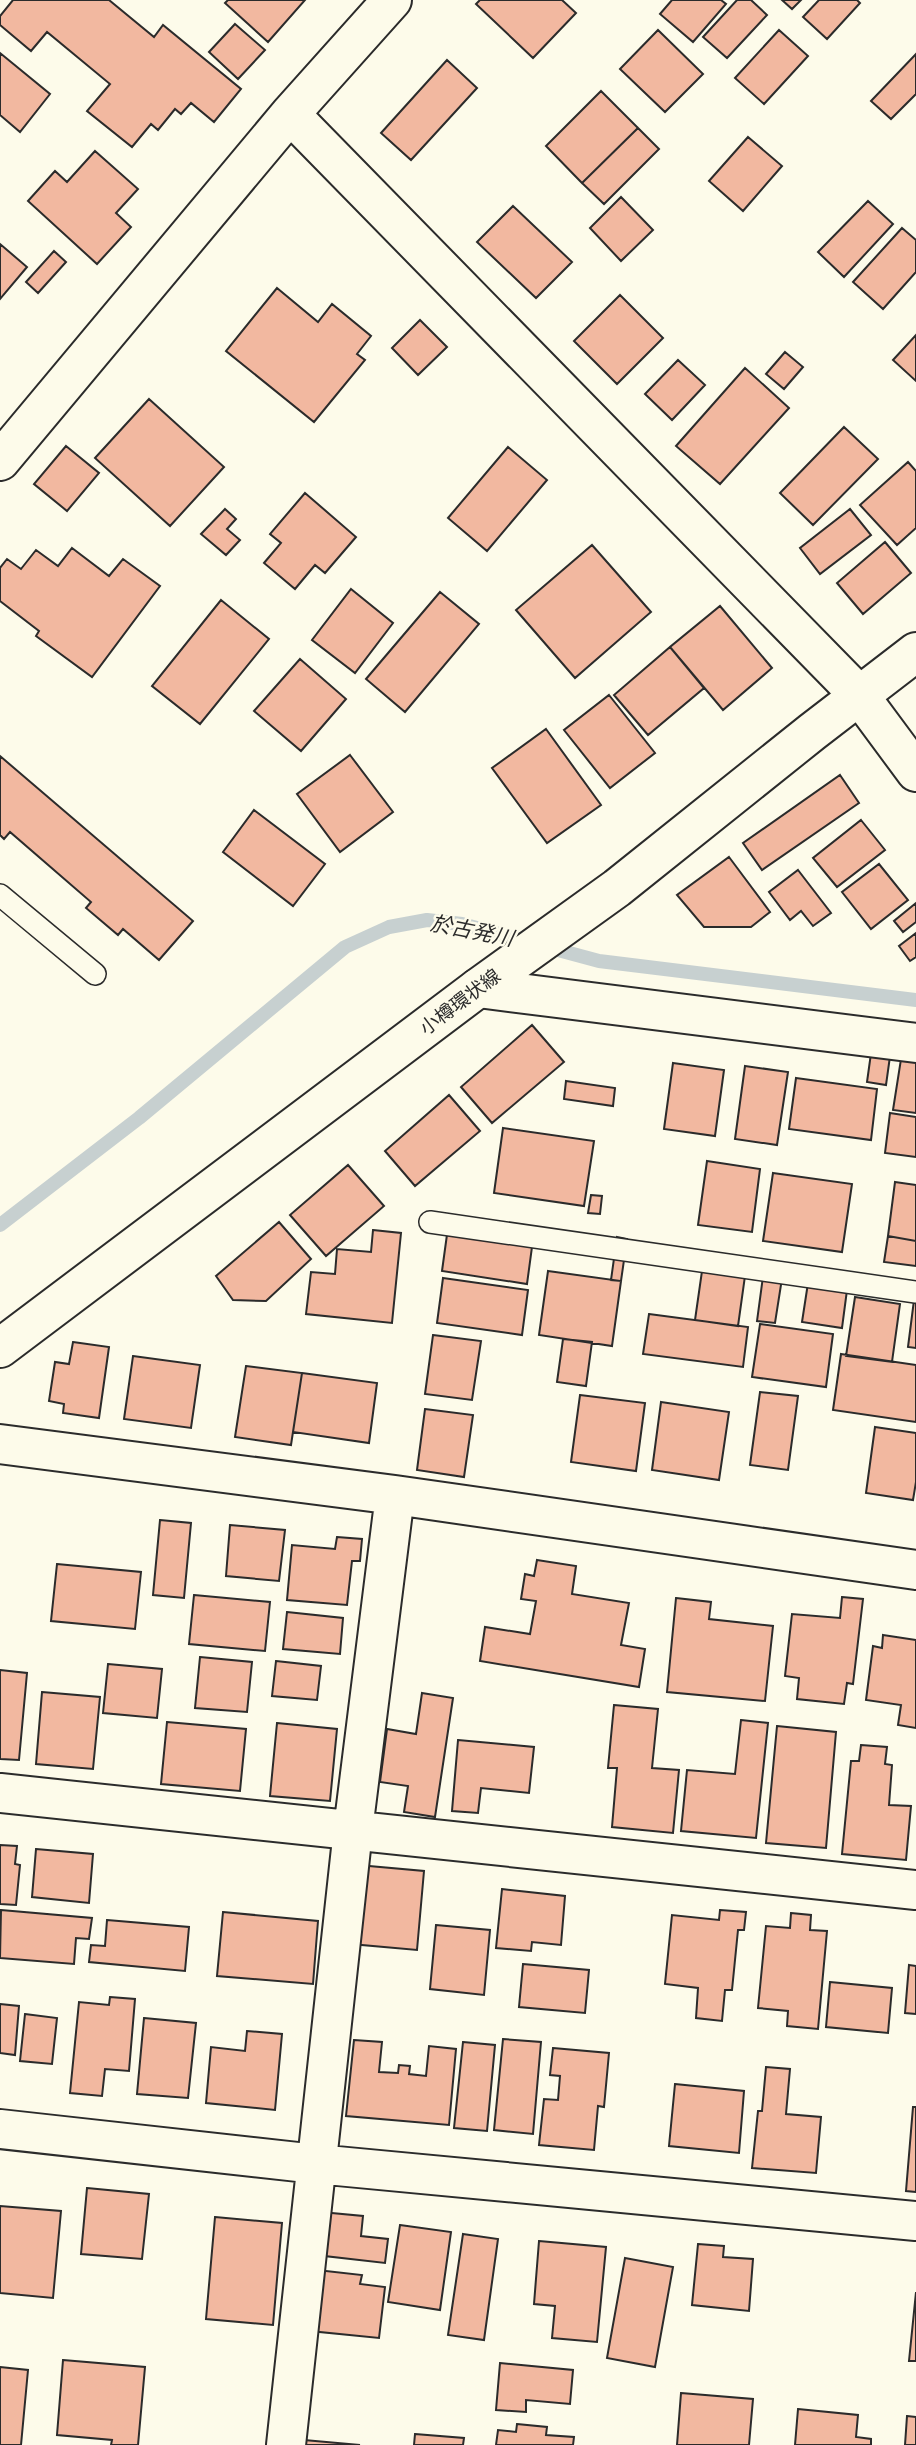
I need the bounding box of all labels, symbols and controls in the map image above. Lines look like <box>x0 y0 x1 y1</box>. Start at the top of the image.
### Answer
water label: 於古発川 <box>428 911 517 951</box>
street label: 小樽環状線 <box>416 965 504 1039</box>

